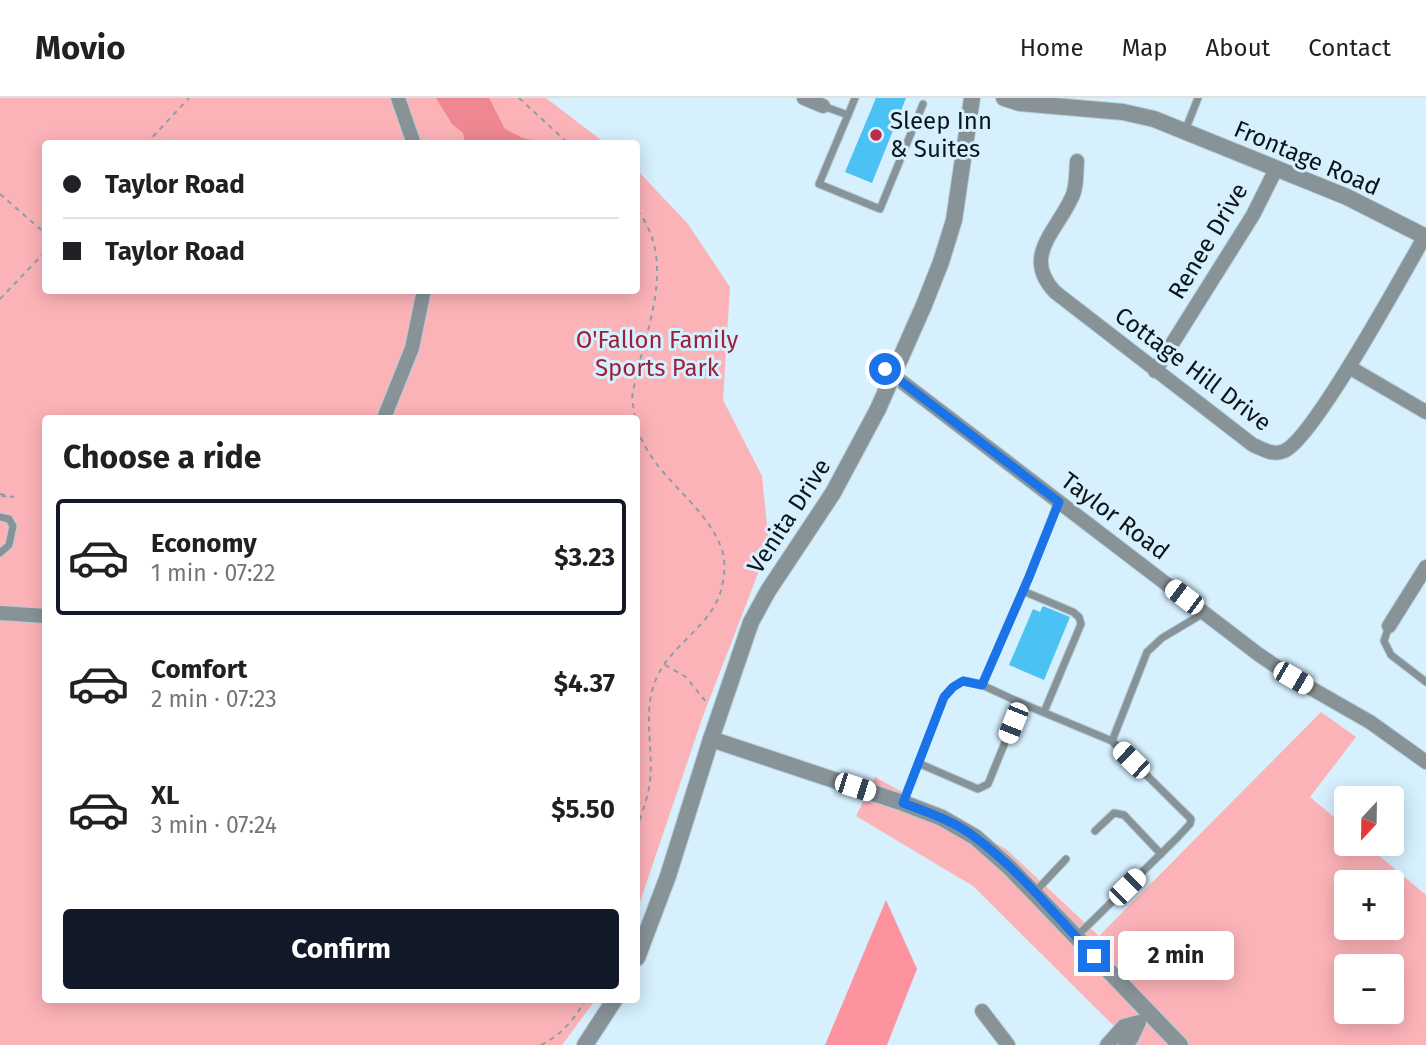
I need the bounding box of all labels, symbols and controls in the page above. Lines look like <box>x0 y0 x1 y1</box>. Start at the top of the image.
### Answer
text: Movio <box>35 28 125 68</box>
text: Home <box>1020 34 1084 62</box>
text: Map <box>1122 34 1168 62</box>
text: About <box>1206 34 1270 62</box>
text: Contact <box>1308 34 1391 62</box>
place label: Sleep Inn & Suites <box>890 107 992 163</box>
street label: Frontage Road <box>1230 115 1384 201</box>
marker: Sleep Inn & Suites <box>868 127 884 143</box>
text: Taylor Road <box>105 169 245 200</box>
street label: Renee Drive <box>1162 178 1254 304</box>
text: Taylor Road <box>105 236 245 267</box>
street label: Cottage Hill Drive <box>1109 301 1277 437</box>
park label: O'Fallon Family Sports Park <box>576 326 739 382</box>
route start <box>869 353 901 385</box>
text: Choose a ride <box>63 438 261 476</box>
street label: Venita Drive <box>742 454 836 578</box>
street label: Taylor Road <box>1056 466 1174 566</box>
icon: car <box>67 526 130 589</box>
text: Economy <box>151 528 257 559</box>
text: $3.23 <box>554 542 615 573</box>
text: 1 min · 07:22 <box>151 559 275 587</box>
car <box>1161 576 1208 618</box>
icon: car <box>67 652 130 715</box>
text: Comfort <box>151 654 247 685</box>
car <box>1270 658 1317 698</box>
text: $4.37 <box>554 668 615 699</box>
text: 2 min · 07:23 <box>151 685 277 713</box>
car <box>996 700 1031 746</box>
car <box>1109 738 1154 782</box>
car <box>832 771 879 803</box>
icon: car <box>67 778 130 841</box>
text: XL <box>151 780 179 811</box>
north arrow <box>1334 786 1404 856</box>
map controls <box>1334 786 1404 1024</box>
text: $5.50 <box>551 794 615 825</box>
text: 3 min · 07:24 <box>151 811 277 839</box>
car <box>1105 865 1150 909</box>
button: + <box>1334 870 1404 940</box>
button: Confirm <box>63 909 619 989</box>
callout: 2 min <box>1118 932 1234 980</box>
route end <box>1078 940 1110 972</box>
text: 2 min <box>1148 941 1204 969</box>
button: − <box>1334 954 1404 1024</box>

